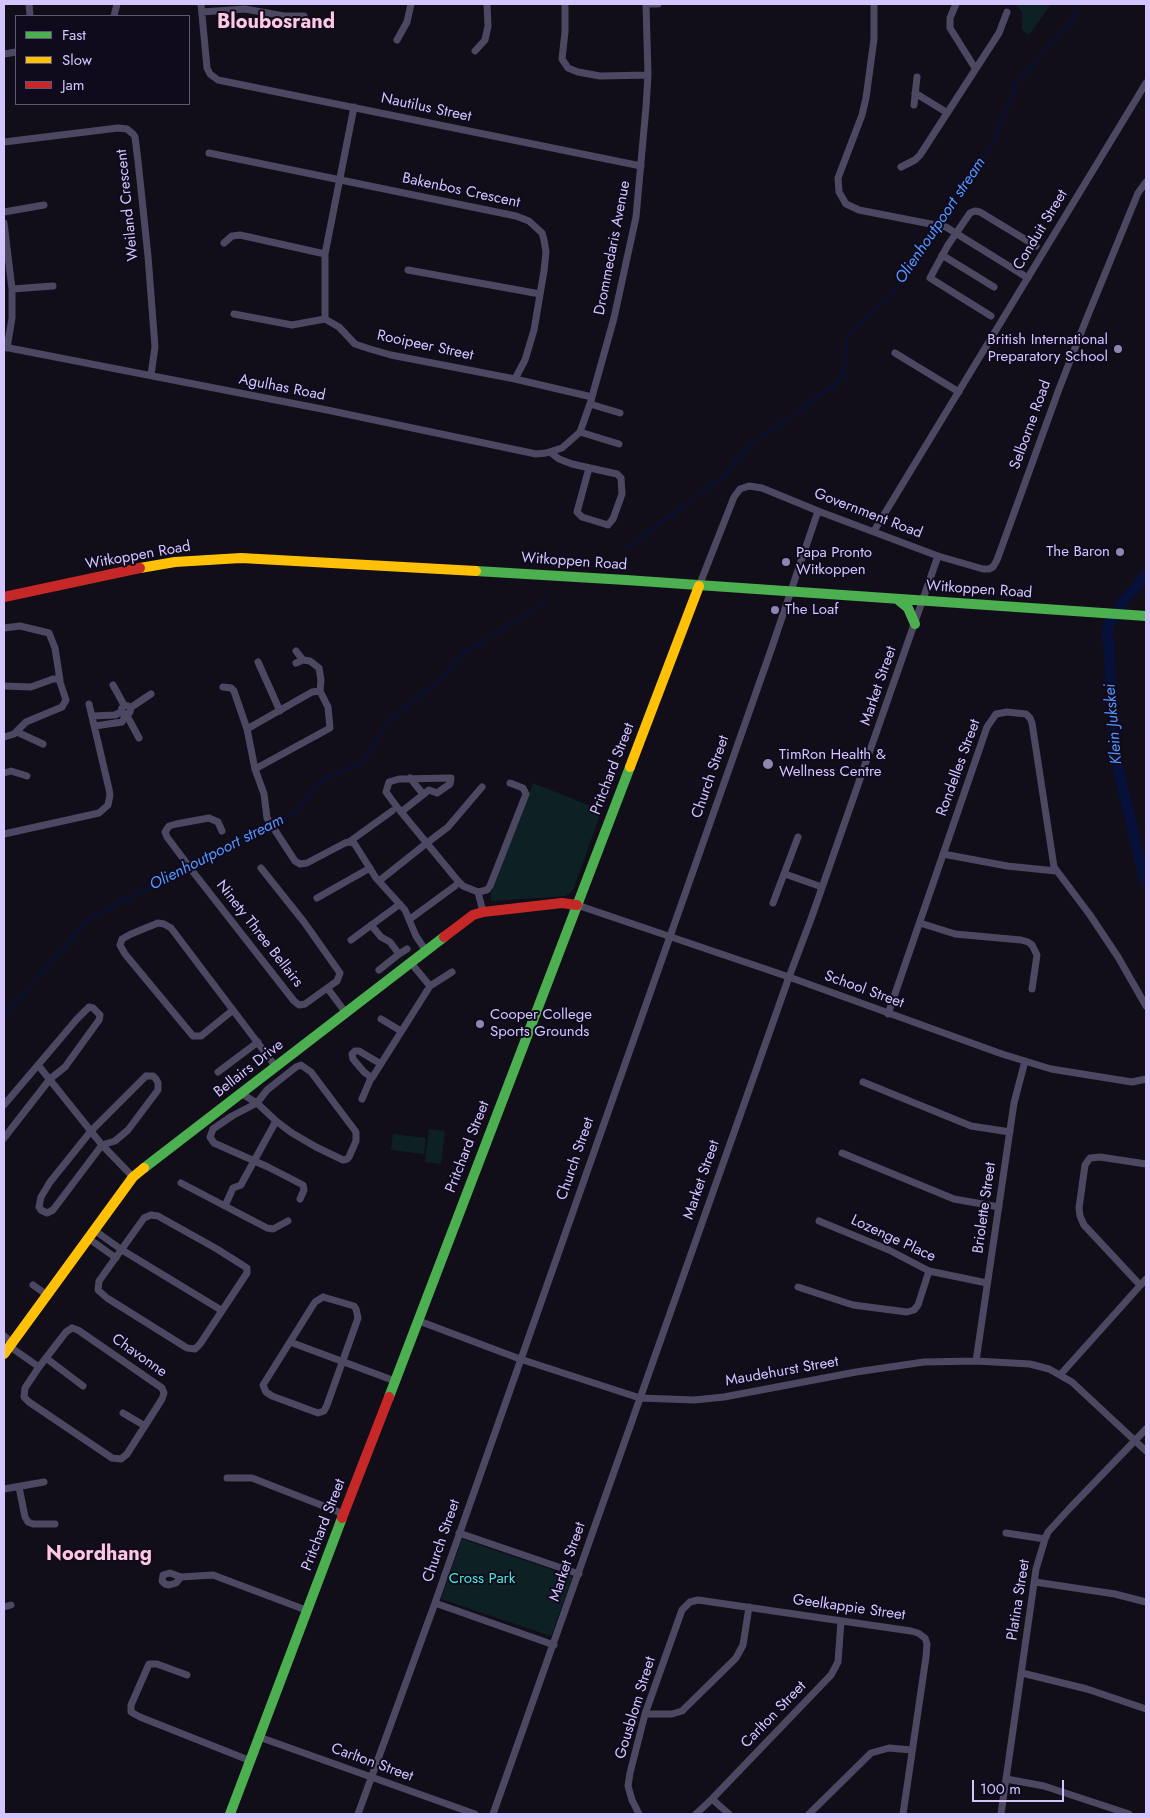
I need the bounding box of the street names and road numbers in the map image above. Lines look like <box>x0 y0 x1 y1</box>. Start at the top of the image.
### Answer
street label: Nautilus Street <box>379 90 473 126</box>
street label: Weiland Crescent <box>113 148 143 262</box>
street label: Bakenbos Crescent <box>400 170 522 212</box>
street label: Drommedaris Avenue <box>591 179 635 317</box>
street label: Conduit Street <box>1010 187 1072 273</box>
street label: Rooipeer Street <box>375 327 475 365</box>
street label: Agulhas Road <box>237 371 327 405</box>
street label: Selborne Road <box>1007 378 1055 472</box>
street label: Government Road <box>811 485 925 543</box>
street label: Witkoppen Road <box>84 538 192 574</box>
street label: Witkoppen Road <box>520 549 628 575</box>
street label: Witkoppen Road <box>925 577 1033 603</box>
street label: Market Street <box>857 644 901 728</box>
street label: Rondelles Street <box>933 717 985 819</box>
street label: Pritchard Street <box>587 721 639 817</box>
street label: Church Street <box>688 733 734 821</box>
street label: Ninety Three Bellairs <box>212 877 306 991</box>
street label: School Street <box>822 967 906 1013</box>
street label: Bellairs Drive <box>211 1036 287 1102</box>
street label: Pritchard Street <box>442 1099 494 1195</box>
street label: Church Street <box>553 1115 599 1203</box>
street label: Market Street <box>680 1138 724 1222</box>
street label: Briolette Street <box>970 1161 1000 1255</box>
street label: Lozenge Place <box>848 1211 938 1267</box>
street label: Chavonne <box>108 1330 170 1382</box>
street label: Maudehurst Street <box>724 1353 840 1391</box>
street label: Pritchard Street <box>298 1477 350 1573</box>
street label: Church Street <box>419 1497 465 1585</box>
street label: Market Street <box>546 1520 590 1604</box>
street label: Platina Street <box>1004 1558 1034 1642</box>
street label: Geelkappie Street <box>792 1591 906 1625</box>
street label: Gousblom Street <box>612 1655 660 1761</box>
street label: Carlton Street <box>738 1678 810 1752</box>
street label: Carlton Street <box>328 1740 416 1786</box>

